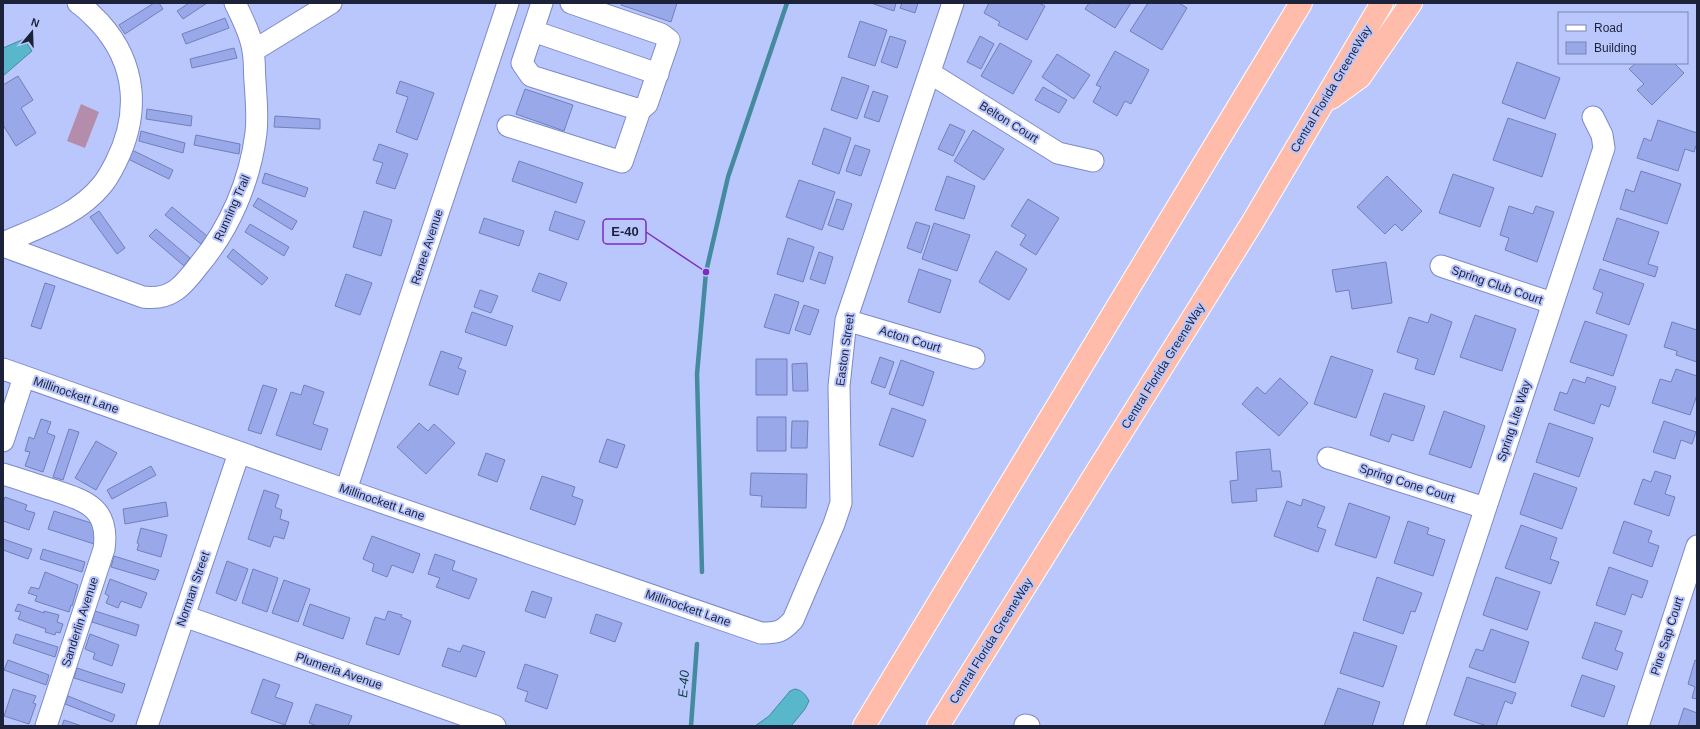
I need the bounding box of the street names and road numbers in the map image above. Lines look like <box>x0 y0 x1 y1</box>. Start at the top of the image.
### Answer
street label: Central Florida GreeneWay <box>1287 23 1375 155</box>
street label: Belton Court <box>977 98 1042 146</box>
street label: Running Trail <box>211 173 253 243</box>
street label: Renee Avenue <box>408 207 446 286</box>
street label: Spring Club Court <box>1450 263 1545 307</box>
street label: Central Florida GreeneWay <box>1118 301 1208 431</box>
street label: Easton Street <box>833 312 857 387</box>
street label: Acton Court <box>878 323 943 355</box>
street label: Millinockett Lane <box>31 374 121 416</box>
street label: Spring Lite Way <box>1494 379 1534 463</box>
street label: Spring Cone Court <box>1358 461 1457 505</box>
street label: Millinockett Lane <box>337 481 427 523</box>
street label: Norman Street <box>174 549 213 628</box>
street label: Sanderlin Avenue <box>59 575 101 669</box>
street label: Central Florida GreeneWay <box>946 576 1036 706</box>
street label: Millinockett Lane <box>643 587 733 629</box>
street label: Pine Sap Court <box>1648 595 1686 677</box>
street label: Plumeria Avenue <box>294 650 384 692</box>

